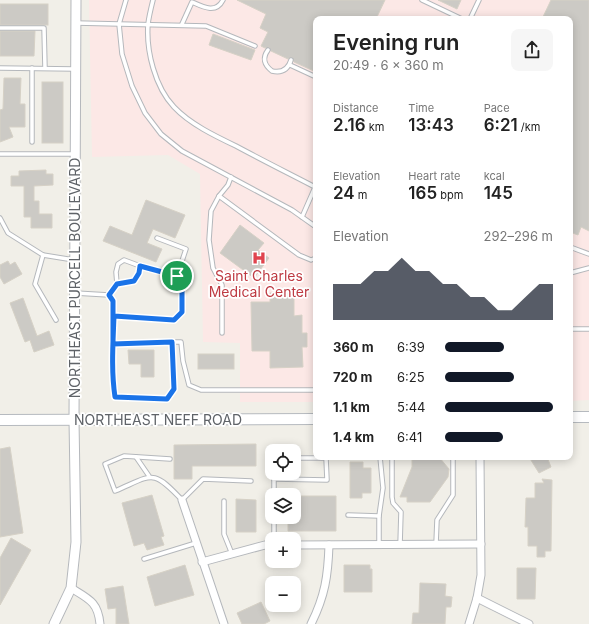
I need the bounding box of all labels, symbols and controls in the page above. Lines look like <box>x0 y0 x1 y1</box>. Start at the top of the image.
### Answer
text: Evening run <box>333 29 459 55</box>
button: share <box>511 29 553 71</box>
text: 20:49 · 6 × 360 m <box>333 57 444 73</box>
text: Distance <box>333 101 378 115</box>
text: Time <box>408 101 434 115</box>
text: Pace <box>484 101 510 115</box>
text: 2.16 <box>333 115 366 135</box>
text: 13:43 <box>408 115 454 135</box>
text: 6:21 <box>484 115 518 135</box>
text: km <box>366 120 384 134</box>
text: /km <box>518 120 540 134</box>
street label: NORTHEAST PURCELL BOULEVARD <box>66 158 83 398</box>
text: Elevation <box>333 169 380 183</box>
text: Heart rate <box>408 169 460 183</box>
text: kcal <box>484 169 505 183</box>
text: 24 <box>333 183 355 203</box>
text: 165 <box>408 183 437 203</box>
text: 145 <box>484 183 513 203</box>
text: m <box>355 188 367 202</box>
text: bpm <box>437 188 463 202</box>
text: Elevation <box>333 228 389 244</box>
text: 292–296 m <box>483 228 553 244</box>
hospital icon: Saint Charles Medical Center <box>251 250 267 266</box>
pin <box>160 259 194 293</box>
icon: arrive <box>166 265 188 287</box>
place label: Saint Charles Medical Center <box>209 267 309 300</box>
text: 360 m <box>333 339 374 355</box>
text: 6:39 <box>397 339 425 355</box>
text: 720 m <box>333 369 372 385</box>
text: 6:25 <box>397 369 425 385</box>
text: 1.1 km <box>333 399 370 415</box>
text: 5:44 <box>397 399 425 415</box>
street label: NORTHEAST NEFF ROAD <box>74 411 242 428</box>
text: 1.4 km <box>333 429 374 445</box>
text: 6:41 <box>397 429 422 445</box>
map controls <box>265 444 301 612</box>
button: locate <box>265 444 301 480</box>
button: layers <box>265 488 301 524</box>
button: + <box>265 532 301 568</box>
button: − <box>265 576 301 612</box>

